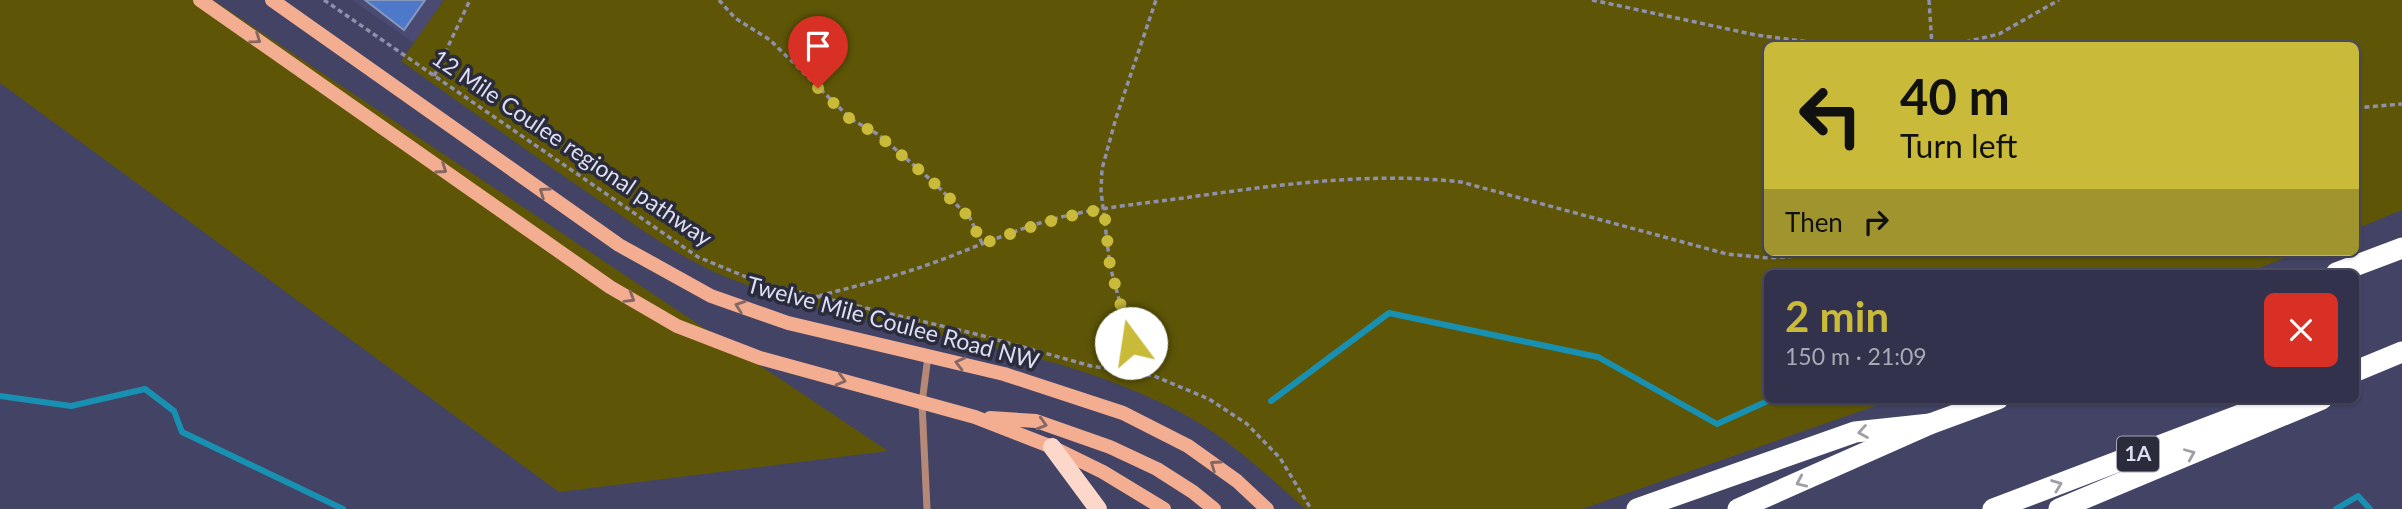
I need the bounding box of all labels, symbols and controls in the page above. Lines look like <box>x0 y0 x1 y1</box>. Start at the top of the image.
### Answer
pin <box>788 16 848 88</box>
icon: arrive <box>799 27 837 65</box>
one-way arrow <box>248 31 261 43</box>
street label: 12 Mile Coulee regional pathway <box>427 43 718 252</box>
text: 40 m <box>1900 67 2010 125</box>
icon: left <box>1785 70 1876 161</box>
text: Turn left <box>1900 126 2017 165</box>
one-way arrow <box>435 161 448 174</box>
one-way arrow <box>539 188 552 200</box>
icon: right <box>1857 203 1895 241</box>
text: Then <box>1785 206 1843 238</box>
street label: Twelve Mile Coulee Road NW <box>744 269 1043 375</box>
one-way arrow <box>622 290 635 303</box>
text: 2 min <box>1785 291 1889 341</box>
button: close <box>2264 293 2338 367</box>
one-way arrow <box>734 300 746 314</box>
position arrow <box>1094 306 1168 380</box>
text: 150 m · 21:09 <box>1785 342 1927 370</box>
one-way arrow <box>954 357 966 371</box>
one-way arrow <box>835 372 847 386</box>
one-way arrow <box>1036 415 1048 430</box>
one-way arrow <box>1857 424 1869 439</box>
road number: 1A <box>2117 436 2159 472</box>
one-way arrow <box>2183 448 2195 462</box>
one-way arrow <box>1210 461 1223 473</box>
one-way arrow <box>1796 474 1808 488</box>
one-way arrow <box>2051 479 2063 493</box>

